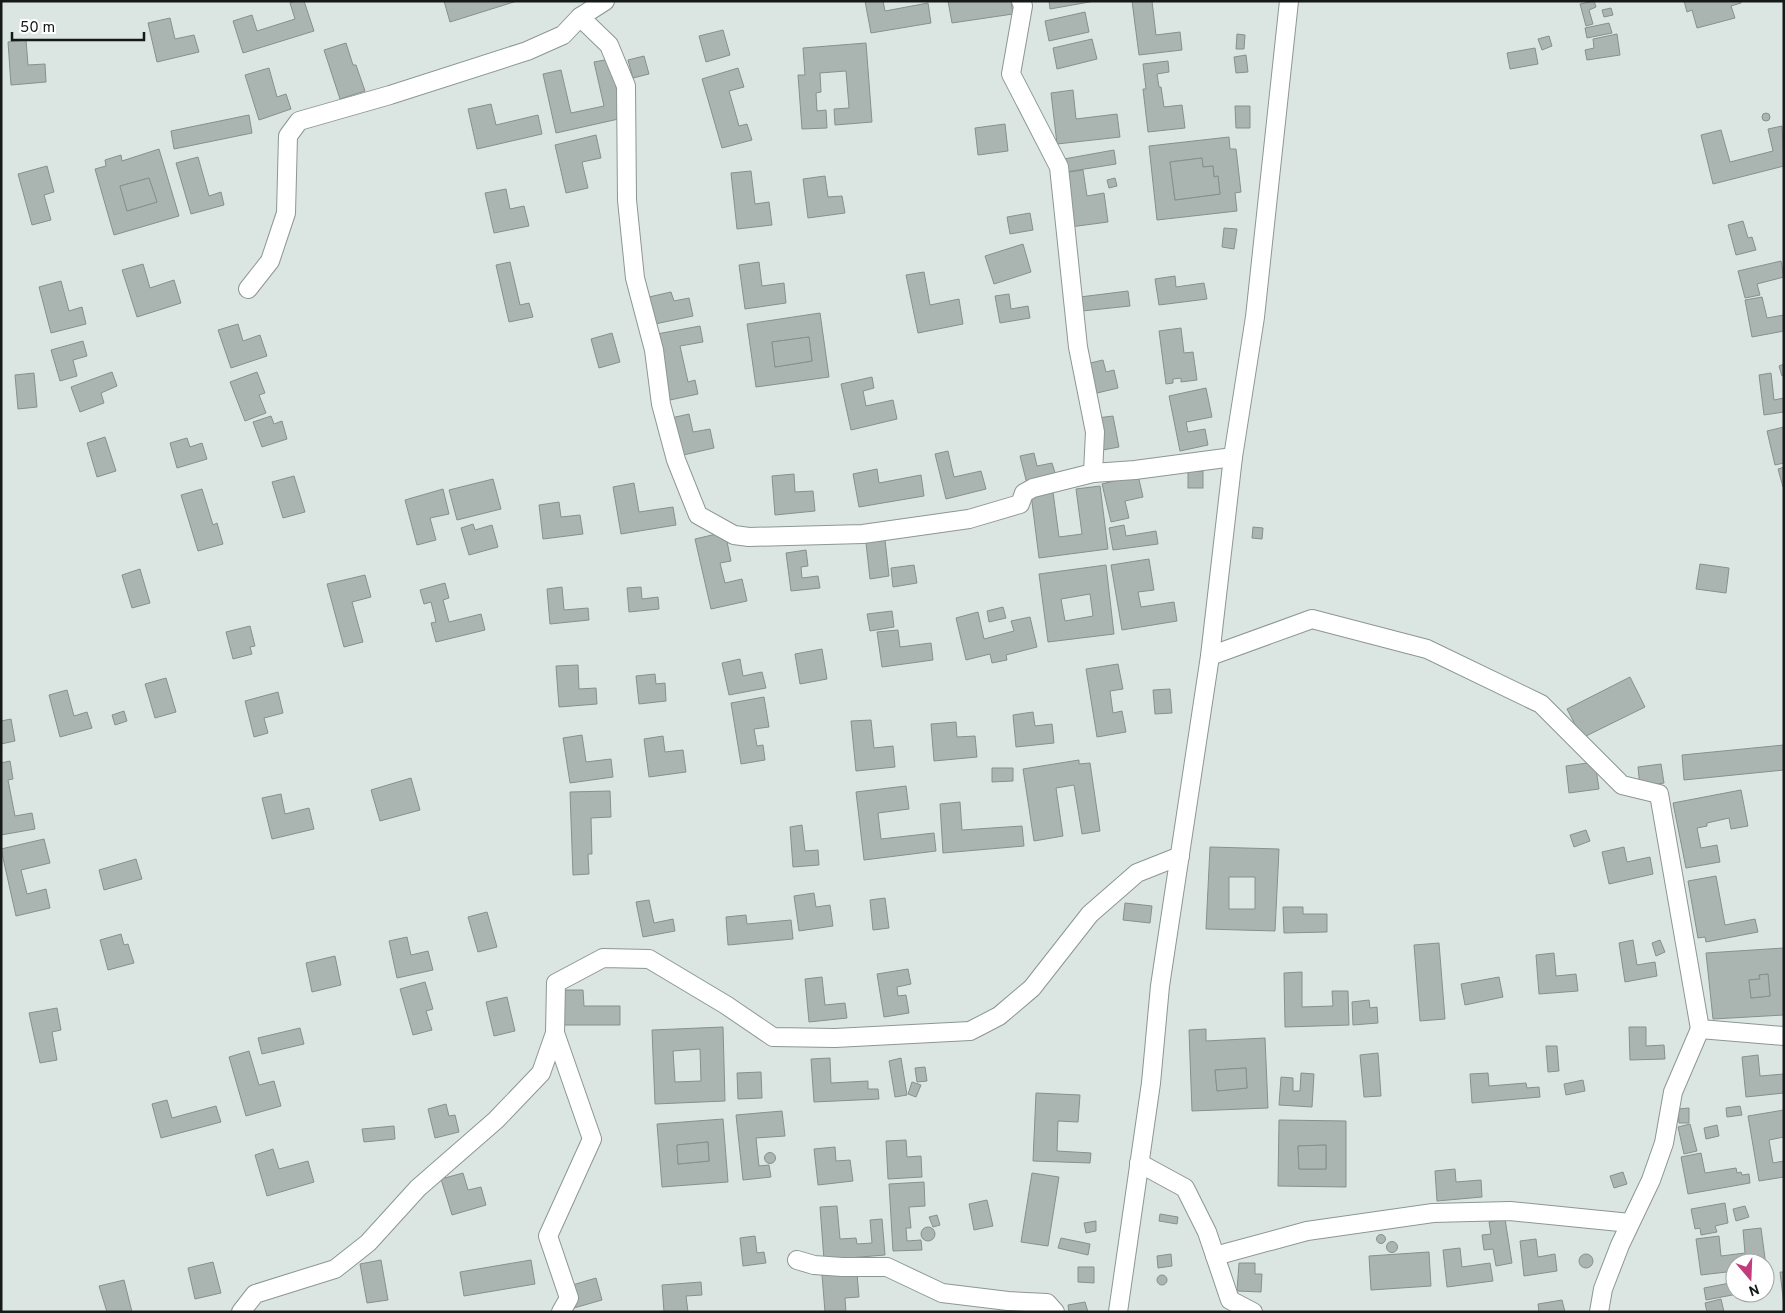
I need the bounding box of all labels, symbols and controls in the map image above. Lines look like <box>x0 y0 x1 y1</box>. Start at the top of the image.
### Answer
scale bar <box>12 10 145 42</box>
text: 50 m <box>20 19 55 38</box>
north arrow <box>1725 1253 1775 1303</box>
text: N <box>1746 1279 1761 1299</box>

